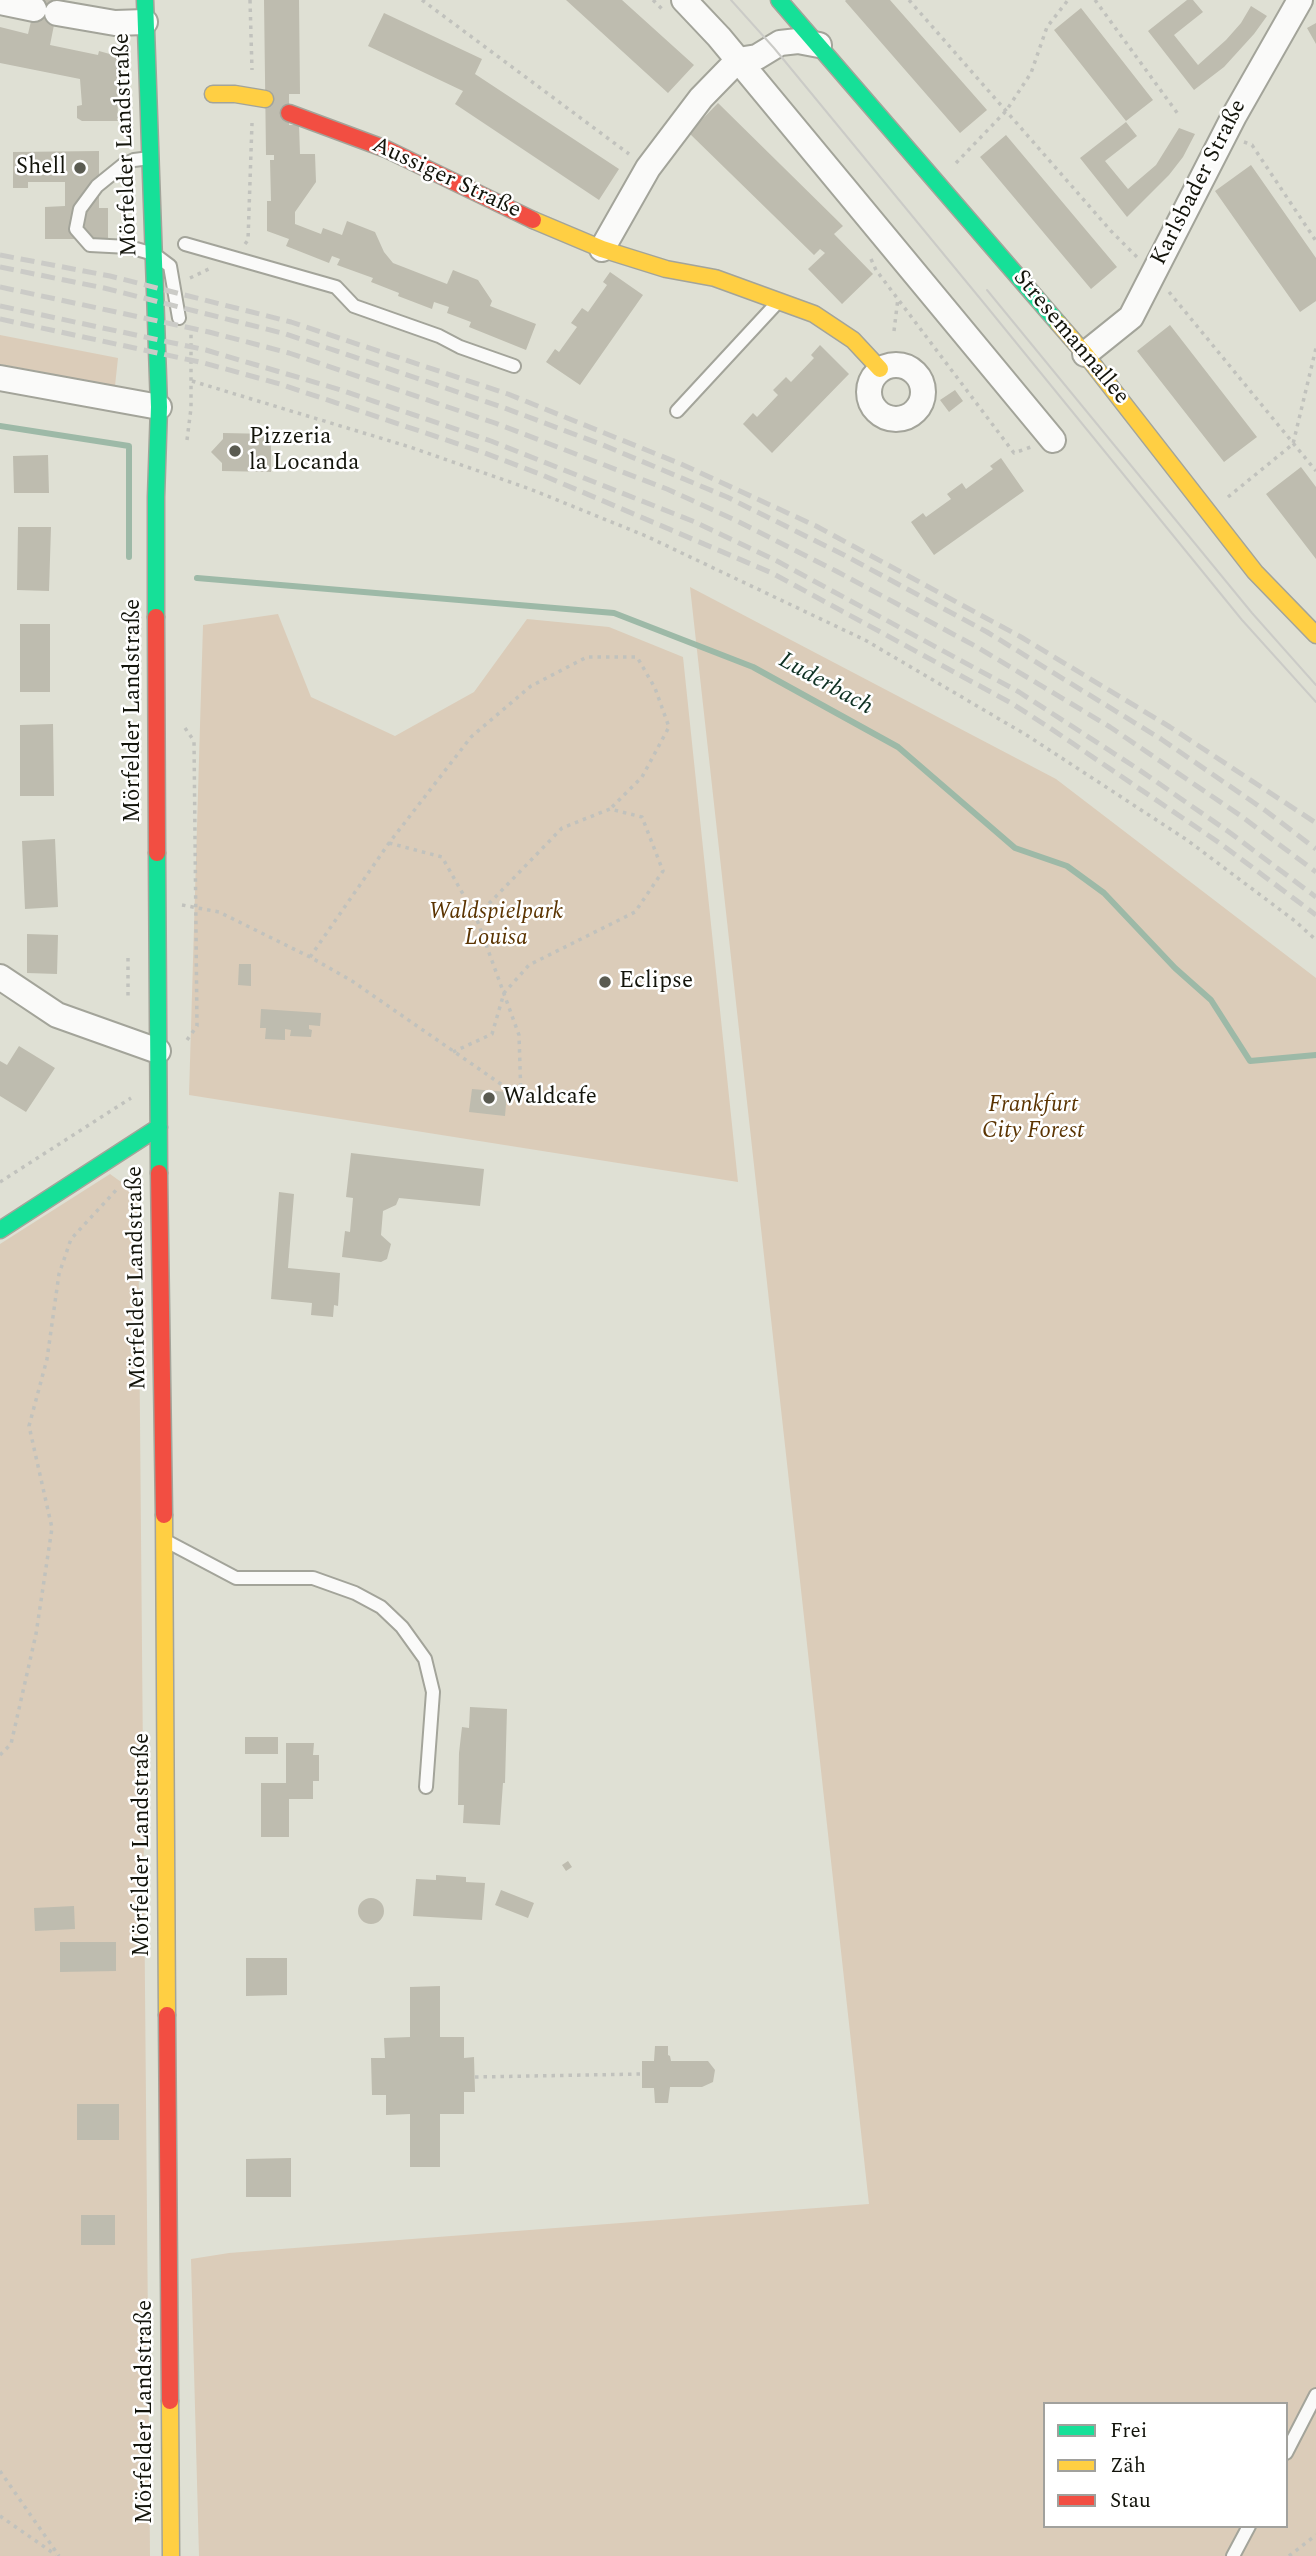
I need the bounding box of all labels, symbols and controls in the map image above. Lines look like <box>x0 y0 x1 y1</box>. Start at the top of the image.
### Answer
street label: Mörfelder Landstraße <box>109 32 145 258</box>
street label: Karlsbader Straße <box>1146 95 1254 271</box>
street label: Aussiger Straße <box>367 132 525 226</box>
place label: Shell <box>16 154 66 182</box>
marker: Shell <box>72 160 88 176</box>
street label: Stresemannallee <box>1006 265 1134 411</box>
place label: Pizzeria la Locanda <box>249 424 360 478</box>
marker: Pizzeria la Locanda <box>227 443 243 459</box>
street label: Mörfelder Landstraße <box>120 599 148 823</box>
water label: Luderbach <box>773 647 877 723</box>
park label: Waldspielpark Louisa <box>429 899 563 953</box>
place label: Eclipse <box>619 968 693 996</box>
marker: Eclipse <box>597 974 613 990</box>
place label: Waldcafe <box>503 1084 597 1112</box>
marker: Waldcafe <box>481 1090 497 1106</box>
park label: Frankfurt City Forest <box>982 1092 1084 1146</box>
street label: Mörfelder Landstraße <box>122 1166 154 1390</box>
street label: Mörfelder Landstraße <box>129 1733 157 1957</box>
street label: Mörfelder Landstraße <box>132 2300 160 2524</box>
legend <box>1043 2402 1288 2528</box>
text: Frei <box>1110 2415 1147 2447</box>
text: Zäh <box>1110 2450 1146 2482</box>
text: Stau <box>1110 2485 1151 2517</box>

